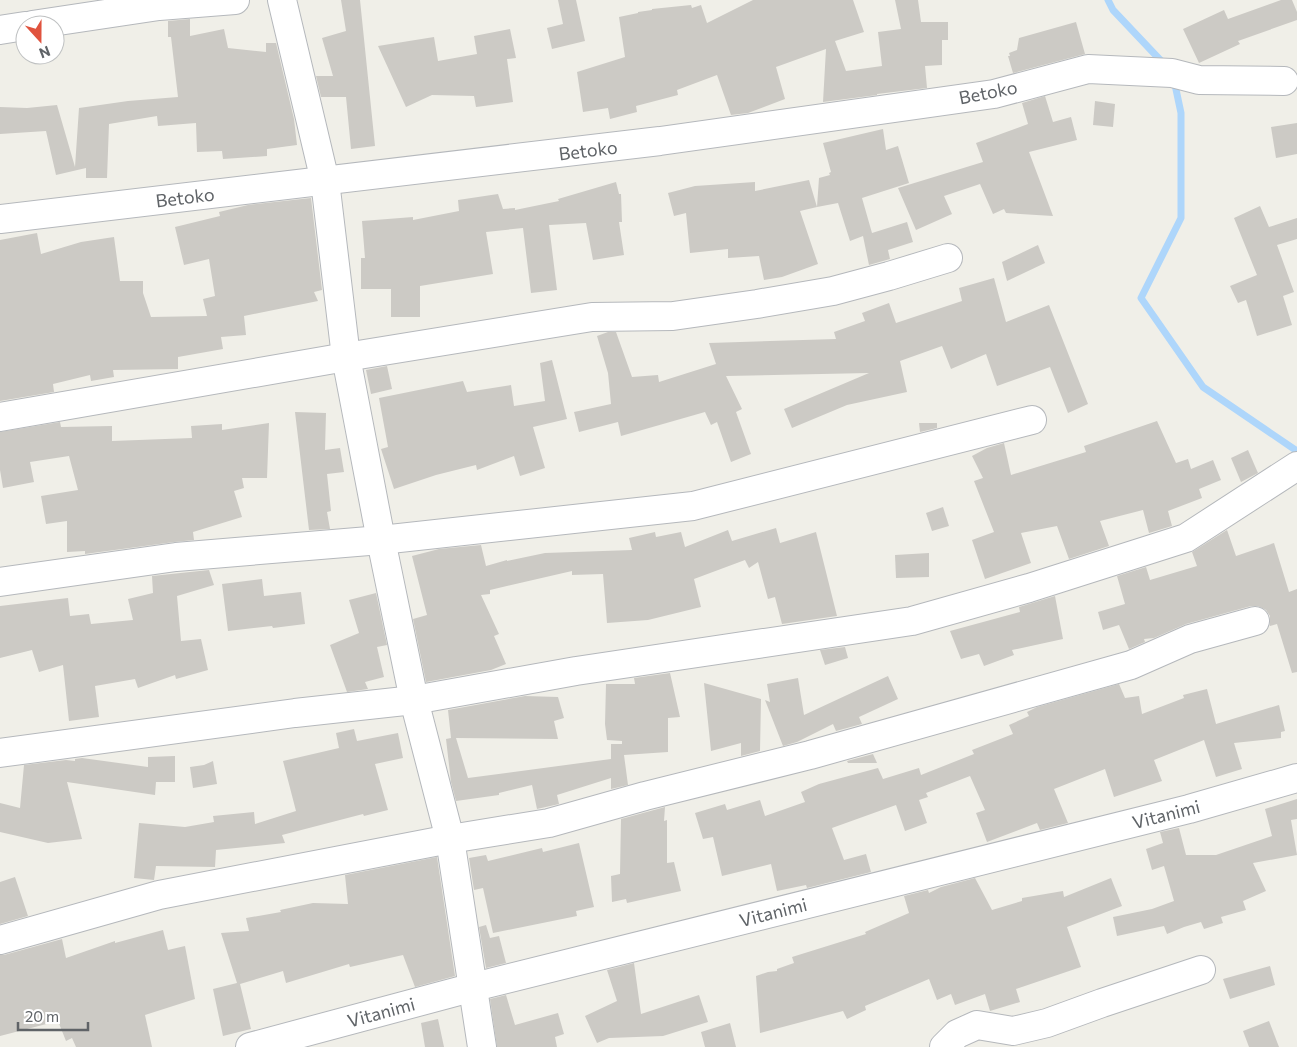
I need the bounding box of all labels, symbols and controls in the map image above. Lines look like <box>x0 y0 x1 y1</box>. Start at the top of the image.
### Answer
north arrow <box>15 15 65 65</box>
text: N <box>37 43 53 62</box>
street label: Betoko <box>957 76 1019 108</box>
street label: Betoko <box>557 135 619 165</box>
street label: Betoko <box>154 182 216 212</box>
street label: Vitanimi <box>1130 795 1202 833</box>
street label: Vitanimi <box>737 893 809 931</box>
street label: Vitanimi <box>345 992 417 1032</box>
scale bar <box>18 1000 88 1032</box>
text: 20 m <box>25 1007 59 1025</box>

